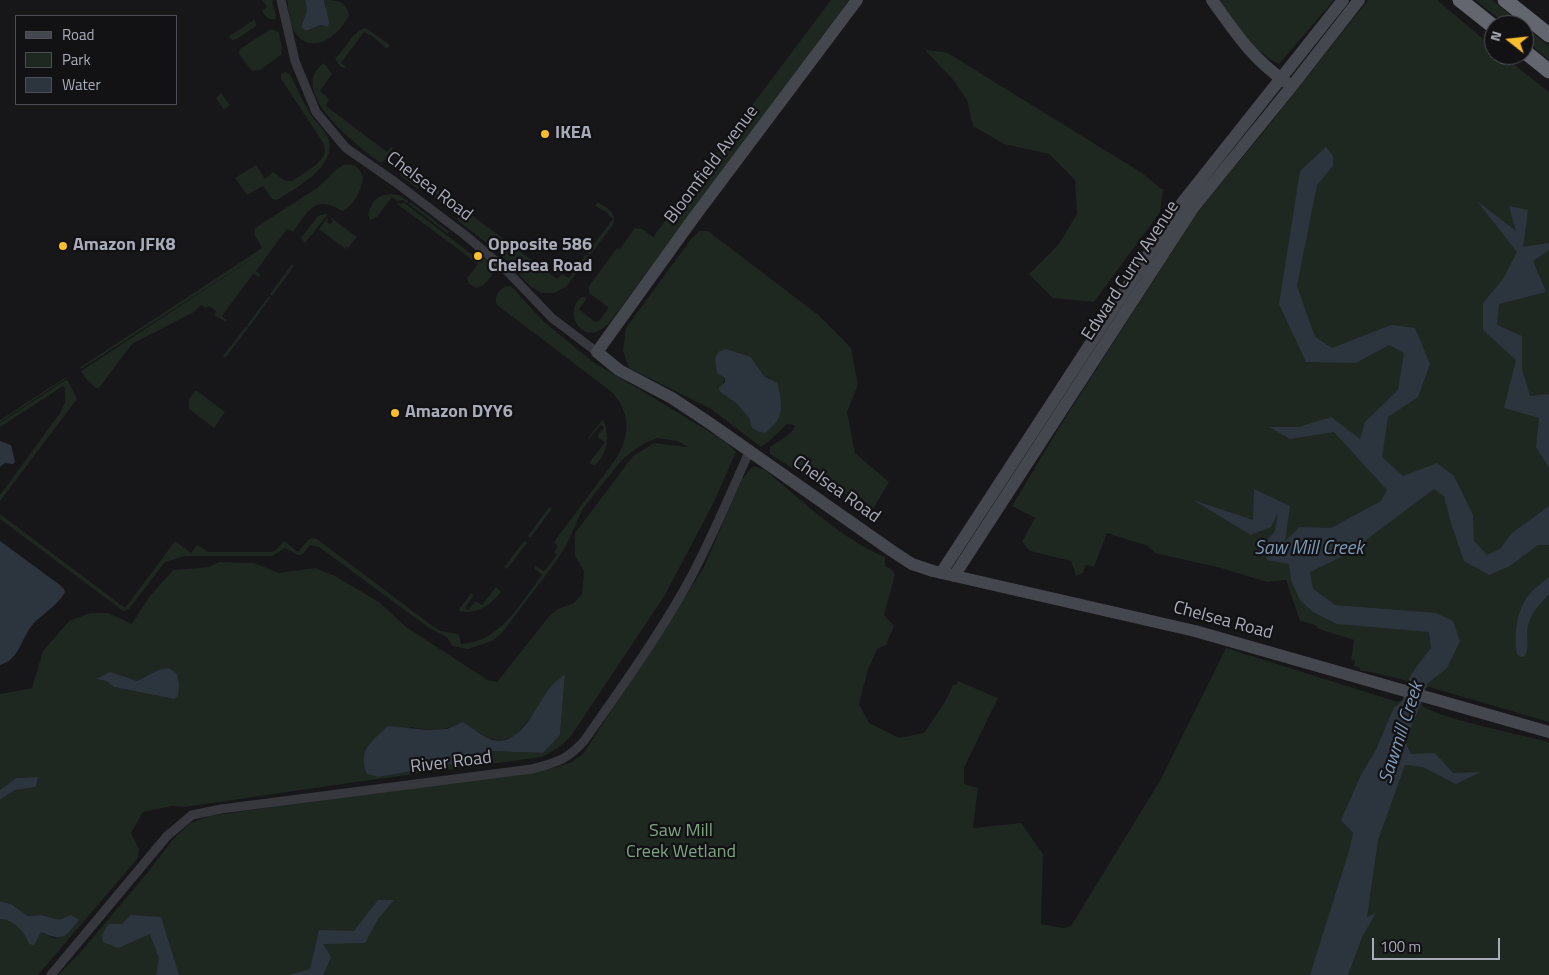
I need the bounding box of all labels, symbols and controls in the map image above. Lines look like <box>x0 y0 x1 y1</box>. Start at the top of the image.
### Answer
legend <box>15 15 178 105</box>
north arrow <box>1484 15 1534 65</box>
text: Road <box>62 23 94 46</box>
text: N <box>1484 28 1506 44</box>
text: Park <box>62 48 91 71</box>
text: Water <box>62 73 101 96</box>
street label: Bloomfield Avenue <box>661 102 763 228</box>
place label: IKEA <box>555 123 592 145</box>
marker: IKEA <box>539 128 551 140</box>
street label: Chelsea Road <box>382 148 476 226</box>
street label: Edward Curry Avenue <box>1078 197 1184 345</box>
place label: Amazon JFK8 <box>73 235 176 257</box>
place label: Opposite 586 Chelsea Road <box>488 235 592 278</box>
marker: Amazon JFK8 <box>57 240 69 252</box>
marker: Opposite 586 Chelsea Road <box>472 250 484 262</box>
place label: Amazon DYY6 <box>405 402 513 424</box>
marker: Amazon DYY6 <box>389 407 401 419</box>
street label: Chelsea Road <box>788 452 884 528</box>
water label: Saw Mill Creek <box>1254 538 1364 560</box>
street label: Chelsea Road <box>1171 597 1275 645</box>
water label: Sawmill Creek <box>1375 679 1429 787</box>
street label: River Road <box>409 747 493 779</box>
park label: Saw Mill Creek Wetland <box>626 821 736 864</box>
scale bar <box>1374 928 1502 960</box>
text: 100 m <box>1380 935 1421 958</box>

